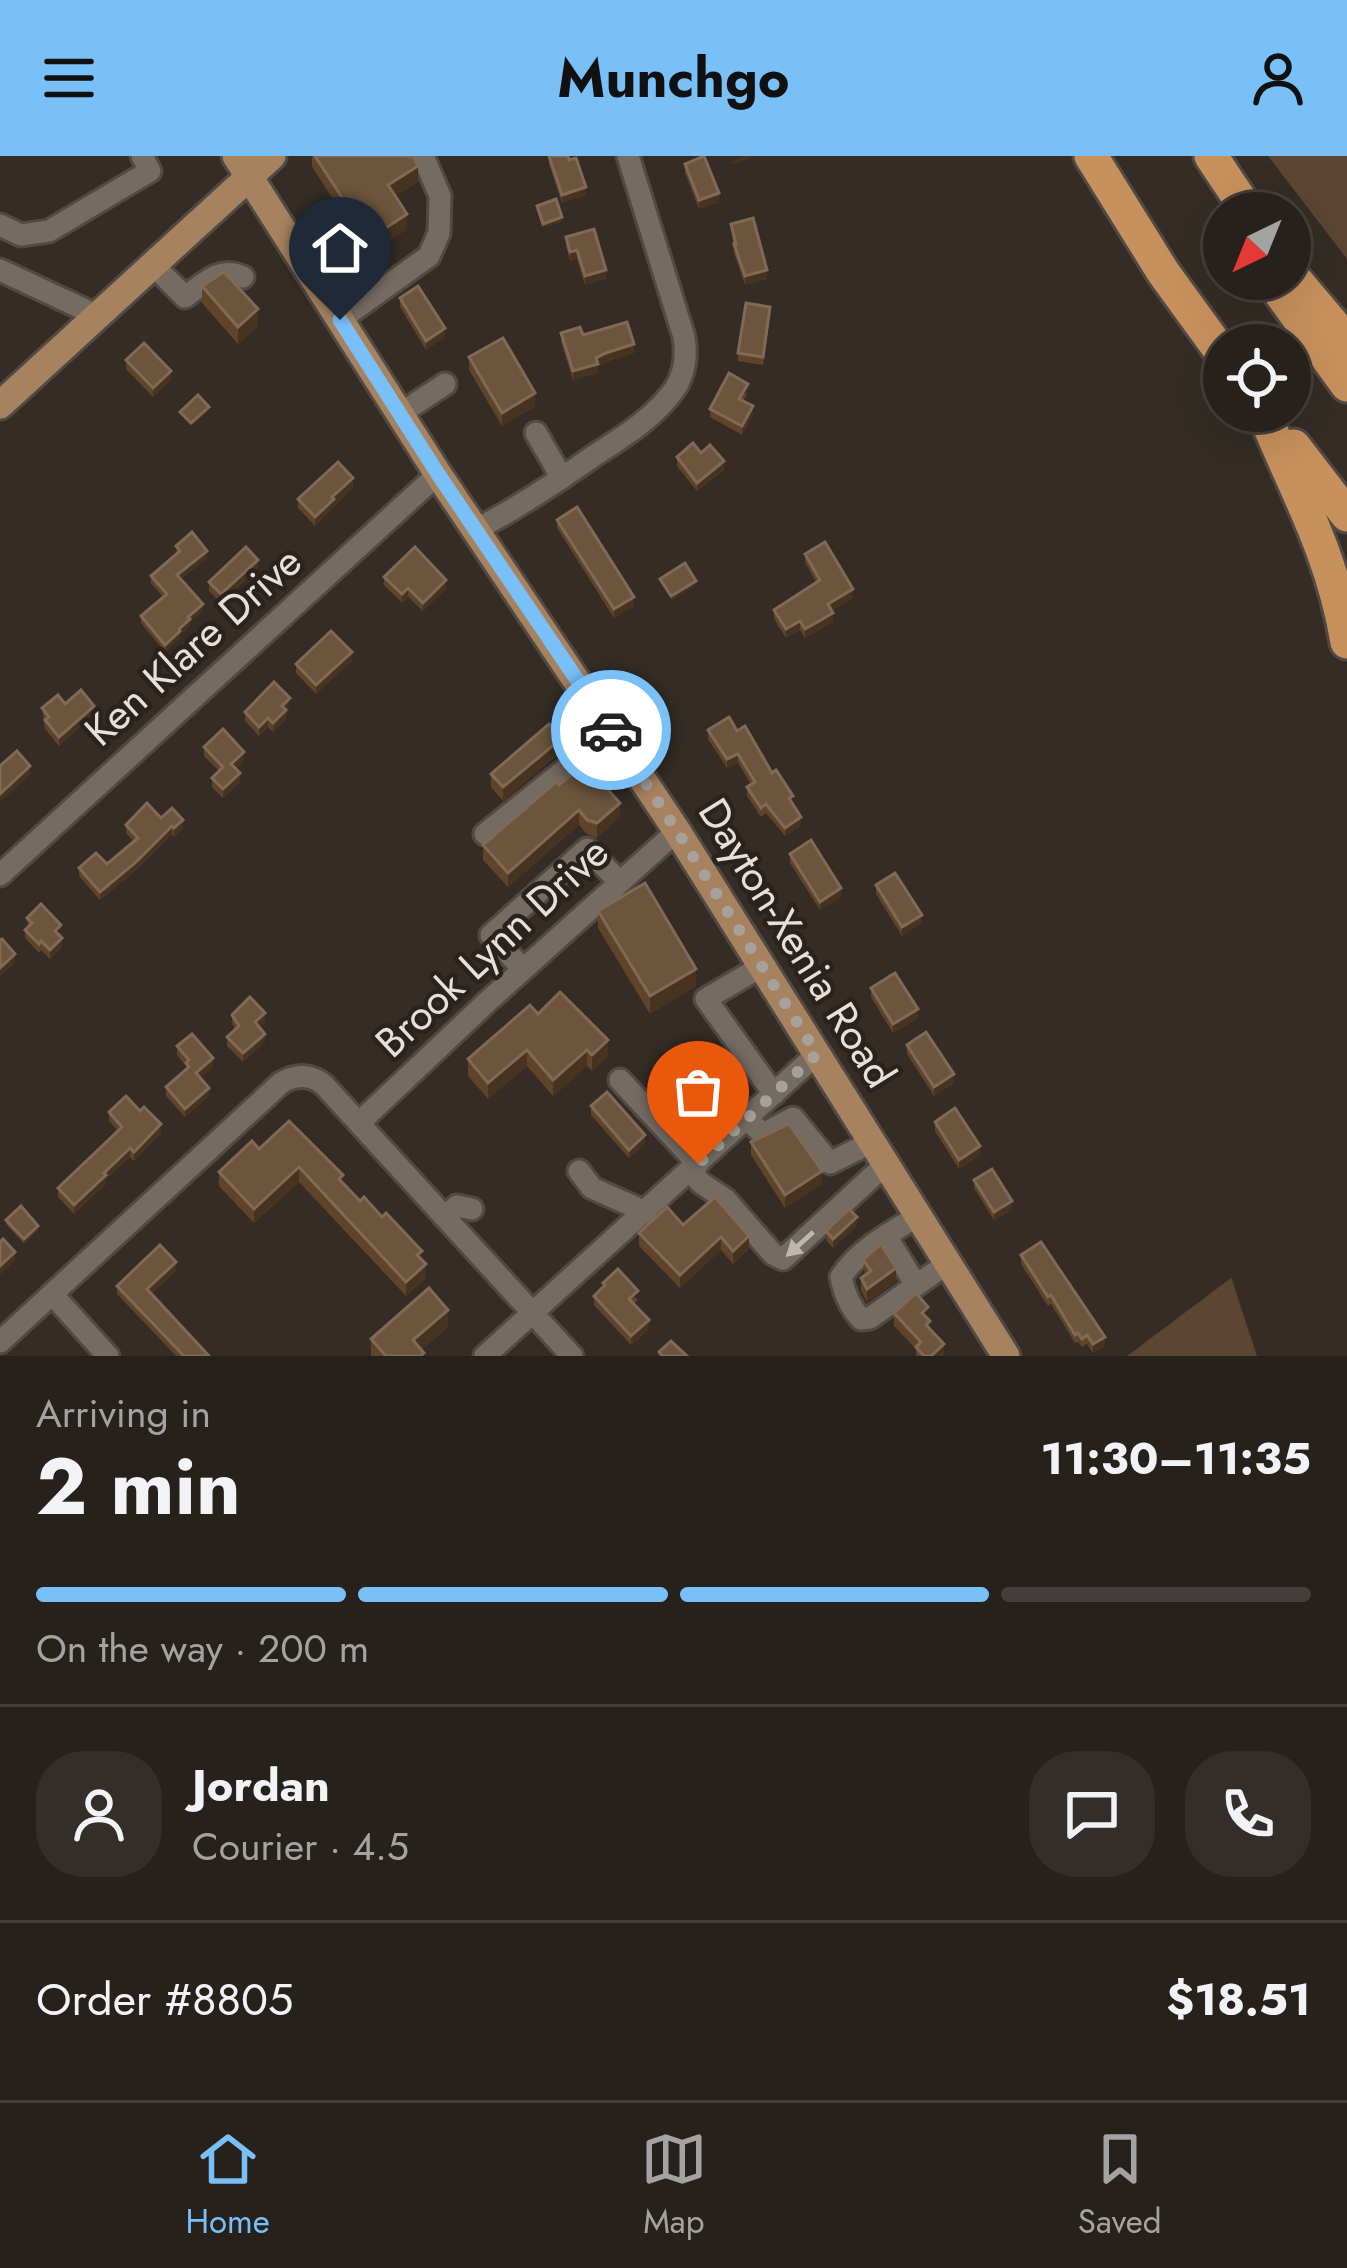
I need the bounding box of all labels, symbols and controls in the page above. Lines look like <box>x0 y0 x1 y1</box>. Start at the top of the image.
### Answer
text: Munchgo <box>557 39 790 117</box>
icon: menu <box>36 45 102 111</box>
icon: person <box>1245 45 1311 111</box>
north arrow <box>1203 192 1311 300</box>
map controls <box>1203 192 1311 432</box>
pin <box>289 197 391 320</box>
icon: home <box>307 215 373 281</box>
button: locate <box>1203 324 1311 432</box>
street label: Ken Klare Drive <box>71 532 315 760</box>
courier <box>551 670 671 790</box>
icon: car <box>578 697 644 763</box>
street label: Dayton-Xenia Road <box>683 786 911 1100</box>
street label: Brook Lynn Drive <box>362 823 622 1071</box>
pin <box>647 1041 749 1164</box>
icon: bag <box>665 1059 731 1125</box>
one-way arrow <box>786 1230 815 1257</box>
text: Arriving in <box>36 1385 211 1442</box>
text: 11:30–11:35 <box>1040 1426 1311 1491</box>
text: 2 min <box>36 1431 241 1543</box>
text: On the way · 200 m <box>36 1620 369 1677</box>
button: person <box>36 1751 162 1877</box>
button: chat <box>1029 1751 1155 1877</box>
button: phone <box>1185 1751 1311 1877</box>
text: Jordan <box>192 1753 330 1818</box>
text: Courier · 4.5 <box>192 1818 409 1875</box>
text: Order #8805 <box>36 1967 294 2032</box>
text: $18.51 <box>1166 1967 1311 2032</box>
tab: Home <box>186 2126 270 2245</box>
tab: Map <box>641 2126 707 2245</box>
tab: Saved <box>1078 2126 1161 2245</box>

